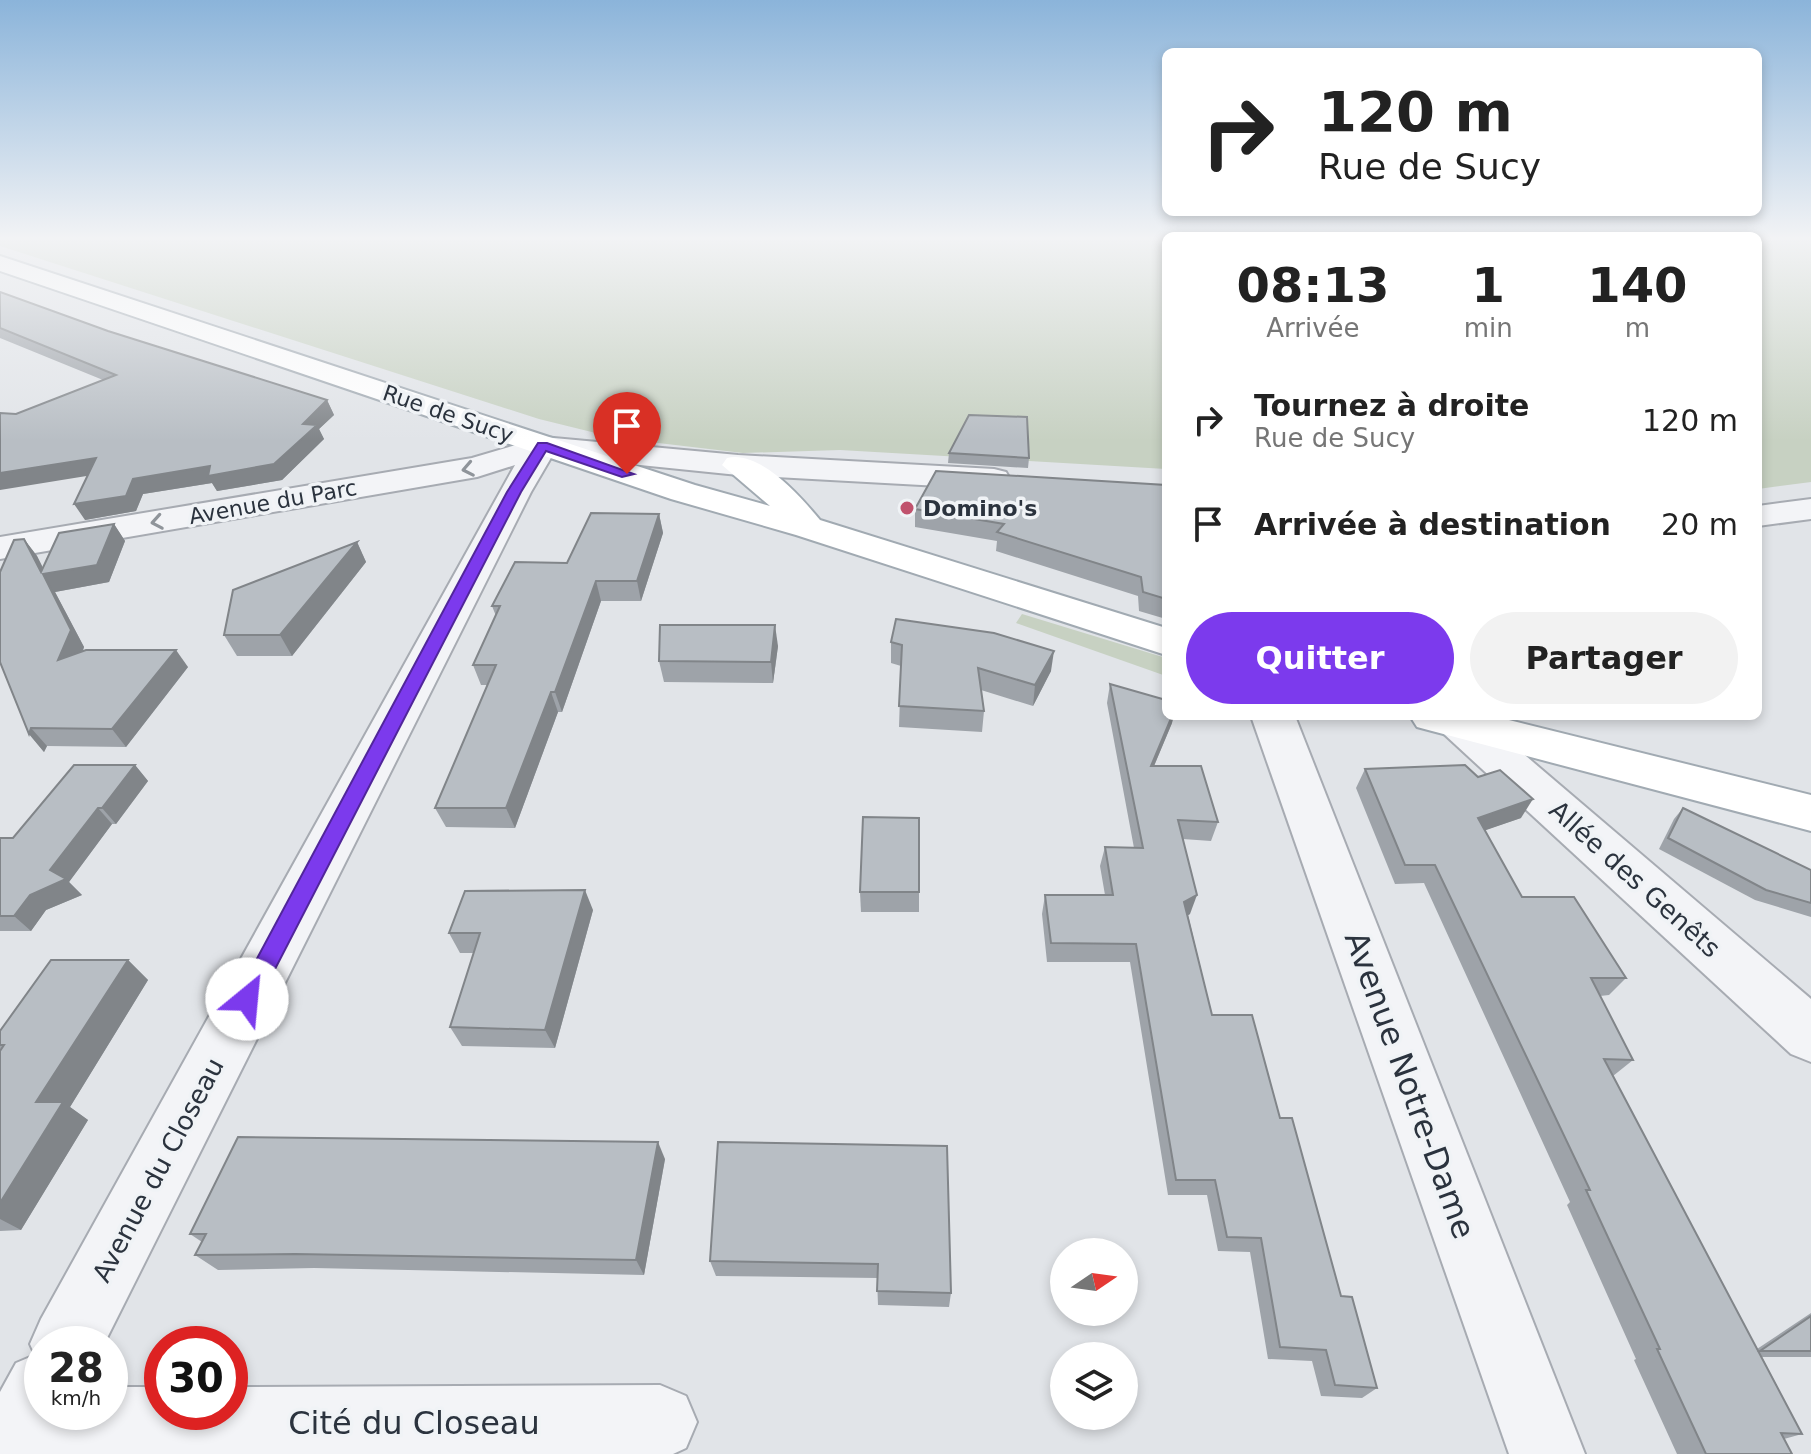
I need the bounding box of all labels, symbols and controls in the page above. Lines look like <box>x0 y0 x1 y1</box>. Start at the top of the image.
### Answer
text: 120 m <box>1318 79 1513 144</box>
icon: right <box>1186 80 1290 184</box>
text: Rue de Sucy <box>1318 146 1541 187</box>
text: 08:13 <box>1236 257 1389 313</box>
text: 1 <box>1472 257 1505 313</box>
text: 140 <box>1587 257 1687 313</box>
text: Arrivée <box>1266 313 1360 343</box>
text: min <box>1464 313 1513 343</box>
text: m <box>1625 313 1650 343</box>
street label: Rue de Sucy <box>379 380 517 448</box>
text: Tournez à droite <box>1254 388 1529 423</box>
pin <box>593 392 661 474</box>
icon: right <box>1186 398 1230 442</box>
text: 120 m <box>1642 403 1738 438</box>
icon: arrive <box>605 404 649 448</box>
text: Rue de Sucy <box>1254 423 1415 453</box>
one-way arrow <box>461 459 475 476</box>
street label: Avenue du Parc <box>187 475 359 529</box>
place label: Domino's <box>923 496 1037 521</box>
marker: Domino's <box>898 499 916 517</box>
icon: arrive <box>1186 502 1230 546</box>
text: Arrivée à destination <box>1254 507 1611 542</box>
text: 20 m <box>1661 507 1738 542</box>
one-way arrow <box>150 512 163 529</box>
button: Quitter <box>1186 612 1454 704</box>
button: Partager <box>1470 612 1738 704</box>
street label: Allée des Genêts <box>1544 795 1726 963</box>
street label: Avenue Notre-Dame <box>1337 926 1483 1244</box>
position arrow <box>205 957 289 1041</box>
street label: Avenue du Closeau <box>86 1053 230 1287</box>
north arrow <box>1050 1238 1138 1326</box>
map controls <box>1050 1238 1138 1430</box>
speed limit sign: 30 <box>144 1326 248 1430</box>
button: layers <box>1050 1342 1138 1430</box>
text: 28 <box>48 1345 104 1391</box>
text: km/h <box>51 1386 101 1410</box>
street label: Cité du Closeau <box>288 1404 540 1442</box>

